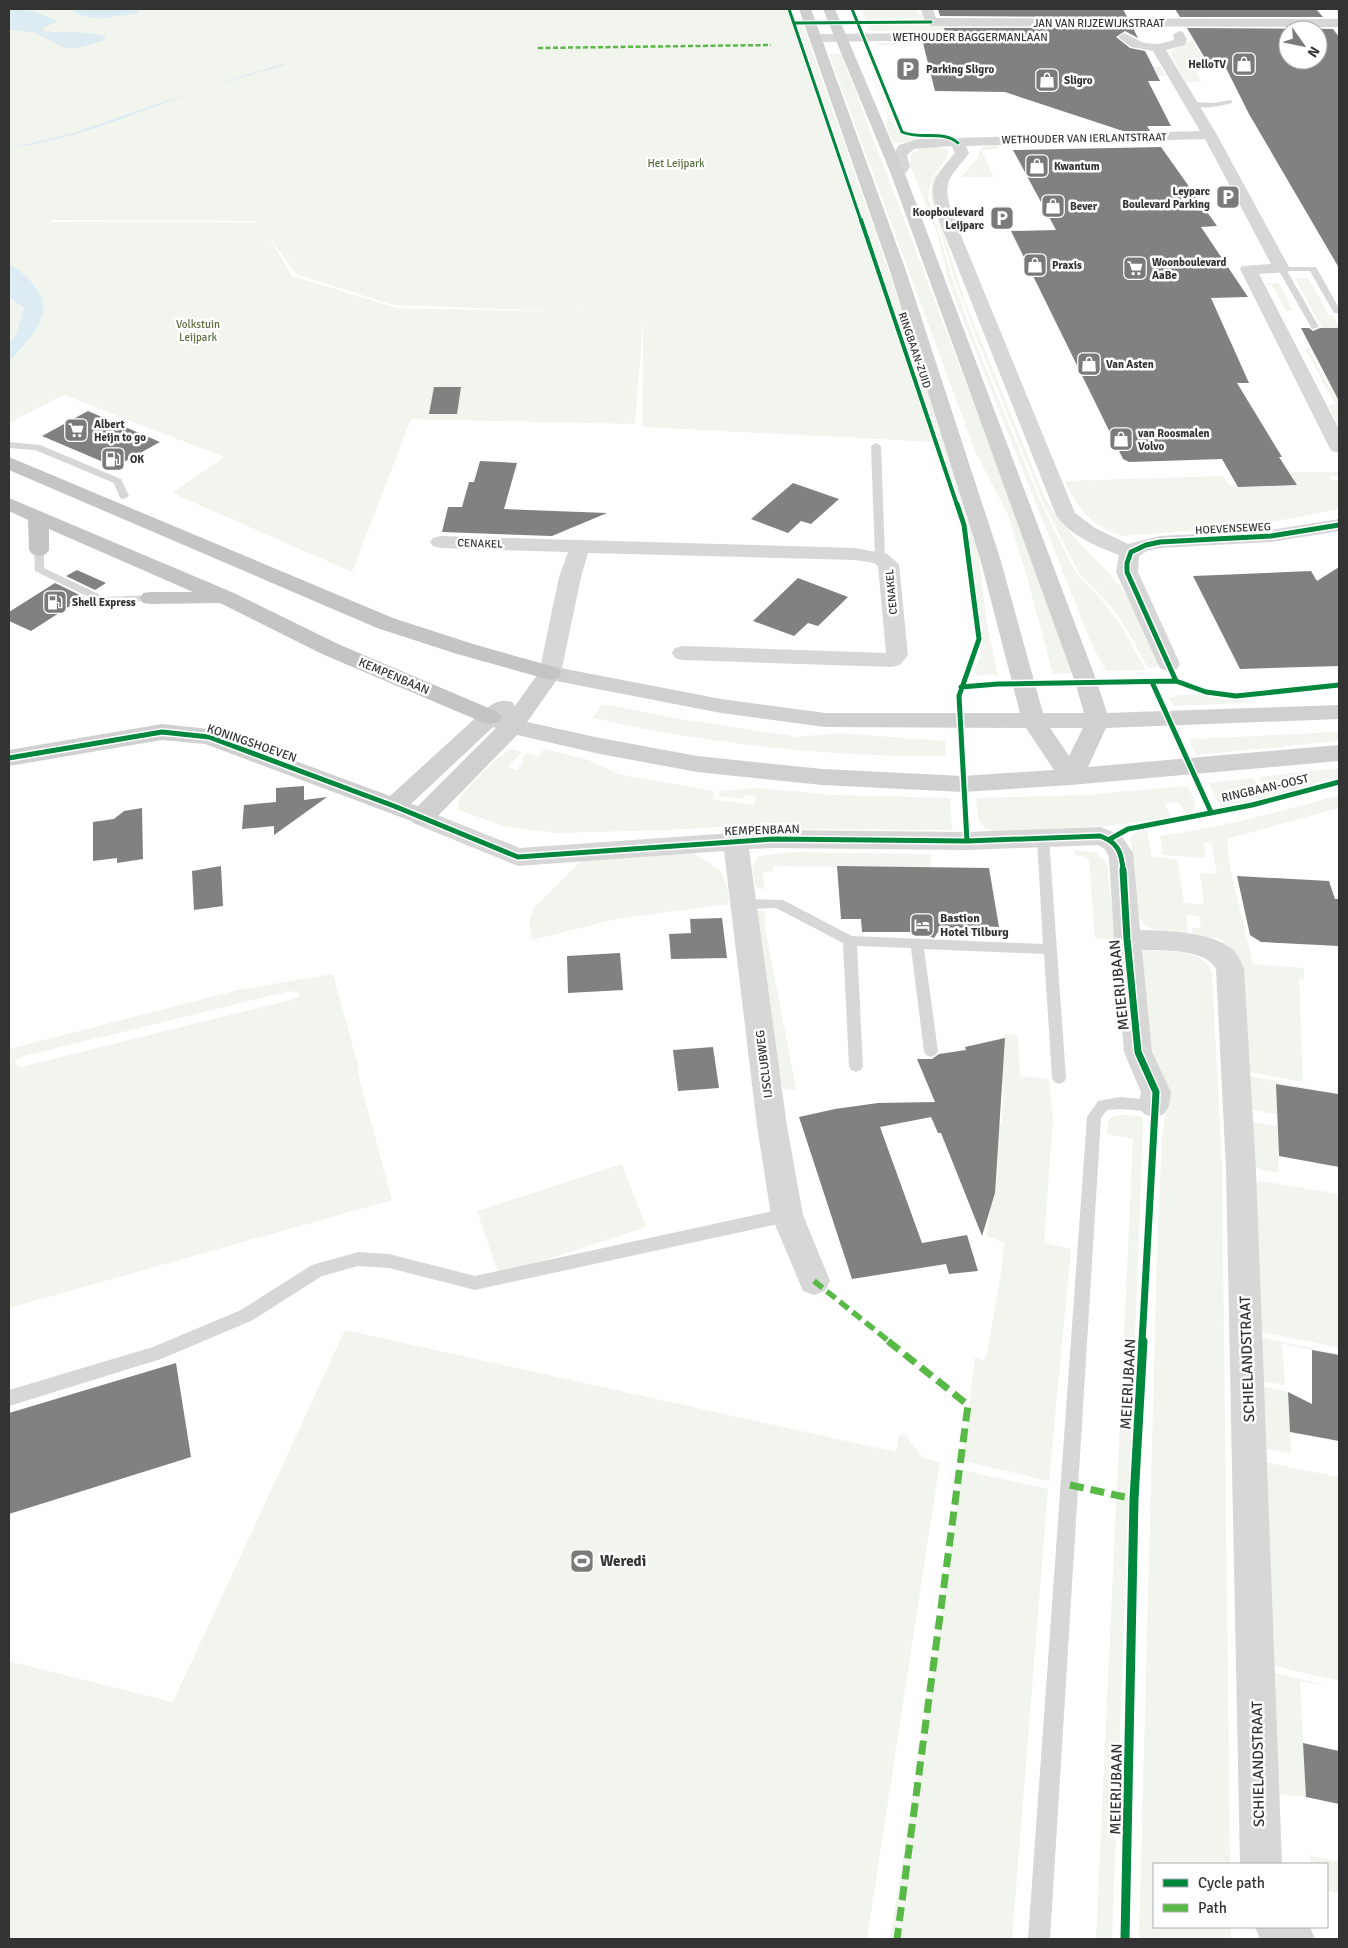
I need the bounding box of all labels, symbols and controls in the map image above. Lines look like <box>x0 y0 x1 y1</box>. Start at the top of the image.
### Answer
street label: JAN VAN RIJZEWIJKSTRAAT <box>1034 17 1165 30</box>
north arrow <box>1278 20 1328 70</box>
street label: WETHOUDER BAGGERMANLAAN <box>892 31 1048 44</box>
text: N <box>1304 43 1323 61</box>
shop icon: HelloTV <box>1231 51 1257 77</box>
parking icon: Parking Sligro <box>895 56 921 82</box>
place label: HelloTV <box>1188 58 1226 71</box>
place label: Parking Sligro <box>926 63 994 76</box>
shop icon: Sligro <box>1034 67 1060 93</box>
place label: Sligro <box>1064 74 1093 87</box>
street label: WETHOUDER VAN IERLANTSTRAAT <box>1001 131 1167 146</box>
shop icon: Kwantum <box>1024 153 1050 179</box>
park label: Het Leijpark <box>647 157 705 170</box>
place label: Kwantum <box>1054 160 1100 173</box>
parking icon: Leyparc Boulevard Parking <box>1215 184 1241 210</box>
place label: Leyparc Boulevard Parking <box>1122 185 1210 211</box>
shop icon: Bever <box>1040 193 1066 219</box>
place label: Bever <box>1070 200 1098 213</box>
parking icon: Koopboulevard Leijparc <box>989 205 1015 231</box>
place label: Koopboulevard Leijparc <box>912 206 984 232</box>
shop icon: Praxis <box>1022 252 1048 278</box>
supermarket icon: Woonboulevard AaBe <box>1122 255 1148 281</box>
place label: Woonboulevard AaBe <box>1152 256 1227 282</box>
place label: Praxis <box>1052 259 1082 272</box>
street label: RINGBAAN-ZUID <box>895 310 934 390</box>
park label: Volkstuin Leijpark <box>176 318 220 344</box>
shop icon: Van Asten <box>1076 351 1102 377</box>
place label: Van Asten <box>1106 358 1154 371</box>
supermarket icon: Albert Heijn to go <box>63 417 89 443</box>
place label: Albert Heijn to go <box>94 418 146 444</box>
shop icon: van Roosmalen Volvo <box>1108 426 1134 452</box>
place label: van Roosmalen Volvo <box>1137 427 1210 453</box>
fuel station icon: OK <box>100 446 126 472</box>
place label: OK <box>130 453 144 466</box>
street label: HOEVENSEWEG <box>1195 520 1271 537</box>
street label: CENAKEL <box>457 536 503 551</box>
street label: CENAKEL <box>883 568 900 615</box>
fuel station icon: Shell Express <box>42 589 68 615</box>
place label: Shell Express <box>72 596 136 609</box>
street label: KEMPENBAAN <box>356 655 431 698</box>
street label: KONINGSHOEVEN <box>205 721 299 766</box>
street label: RINGBAAN-OOST <box>1220 771 1310 806</box>
street label: KEMPENBAAN <box>724 822 800 839</box>
place label: Bastion Hotel Tilburg <box>940 911 1009 940</box>
hotel icon: Bastion Hotel Tilburg <box>909 912 935 938</box>
street label: MEIERIJBAAN <box>1105 939 1133 1031</box>
street label: IJSCLUBWEG <box>753 1029 776 1099</box>
street label: SCHIELANDSTRAAT <box>1236 1295 1258 1422</box>
street label: MEIERIJBAAN <box>1117 1338 1139 1430</box>
sports icon: Weredi <box>569 1548 595 1574</box>
place label: Weredi <box>600 1552 646 1570</box>
street label: SCHIELANDSTRAAT <box>1248 1700 1268 1827</box>
street label: MEIERIJBAAN <box>1106 1743 1126 1835</box>
legend <box>1153 1863 1328 1928</box>
text: Cycle path <box>1198 1874 1265 1892</box>
text: Path <box>1198 1899 1227 1917</box>

